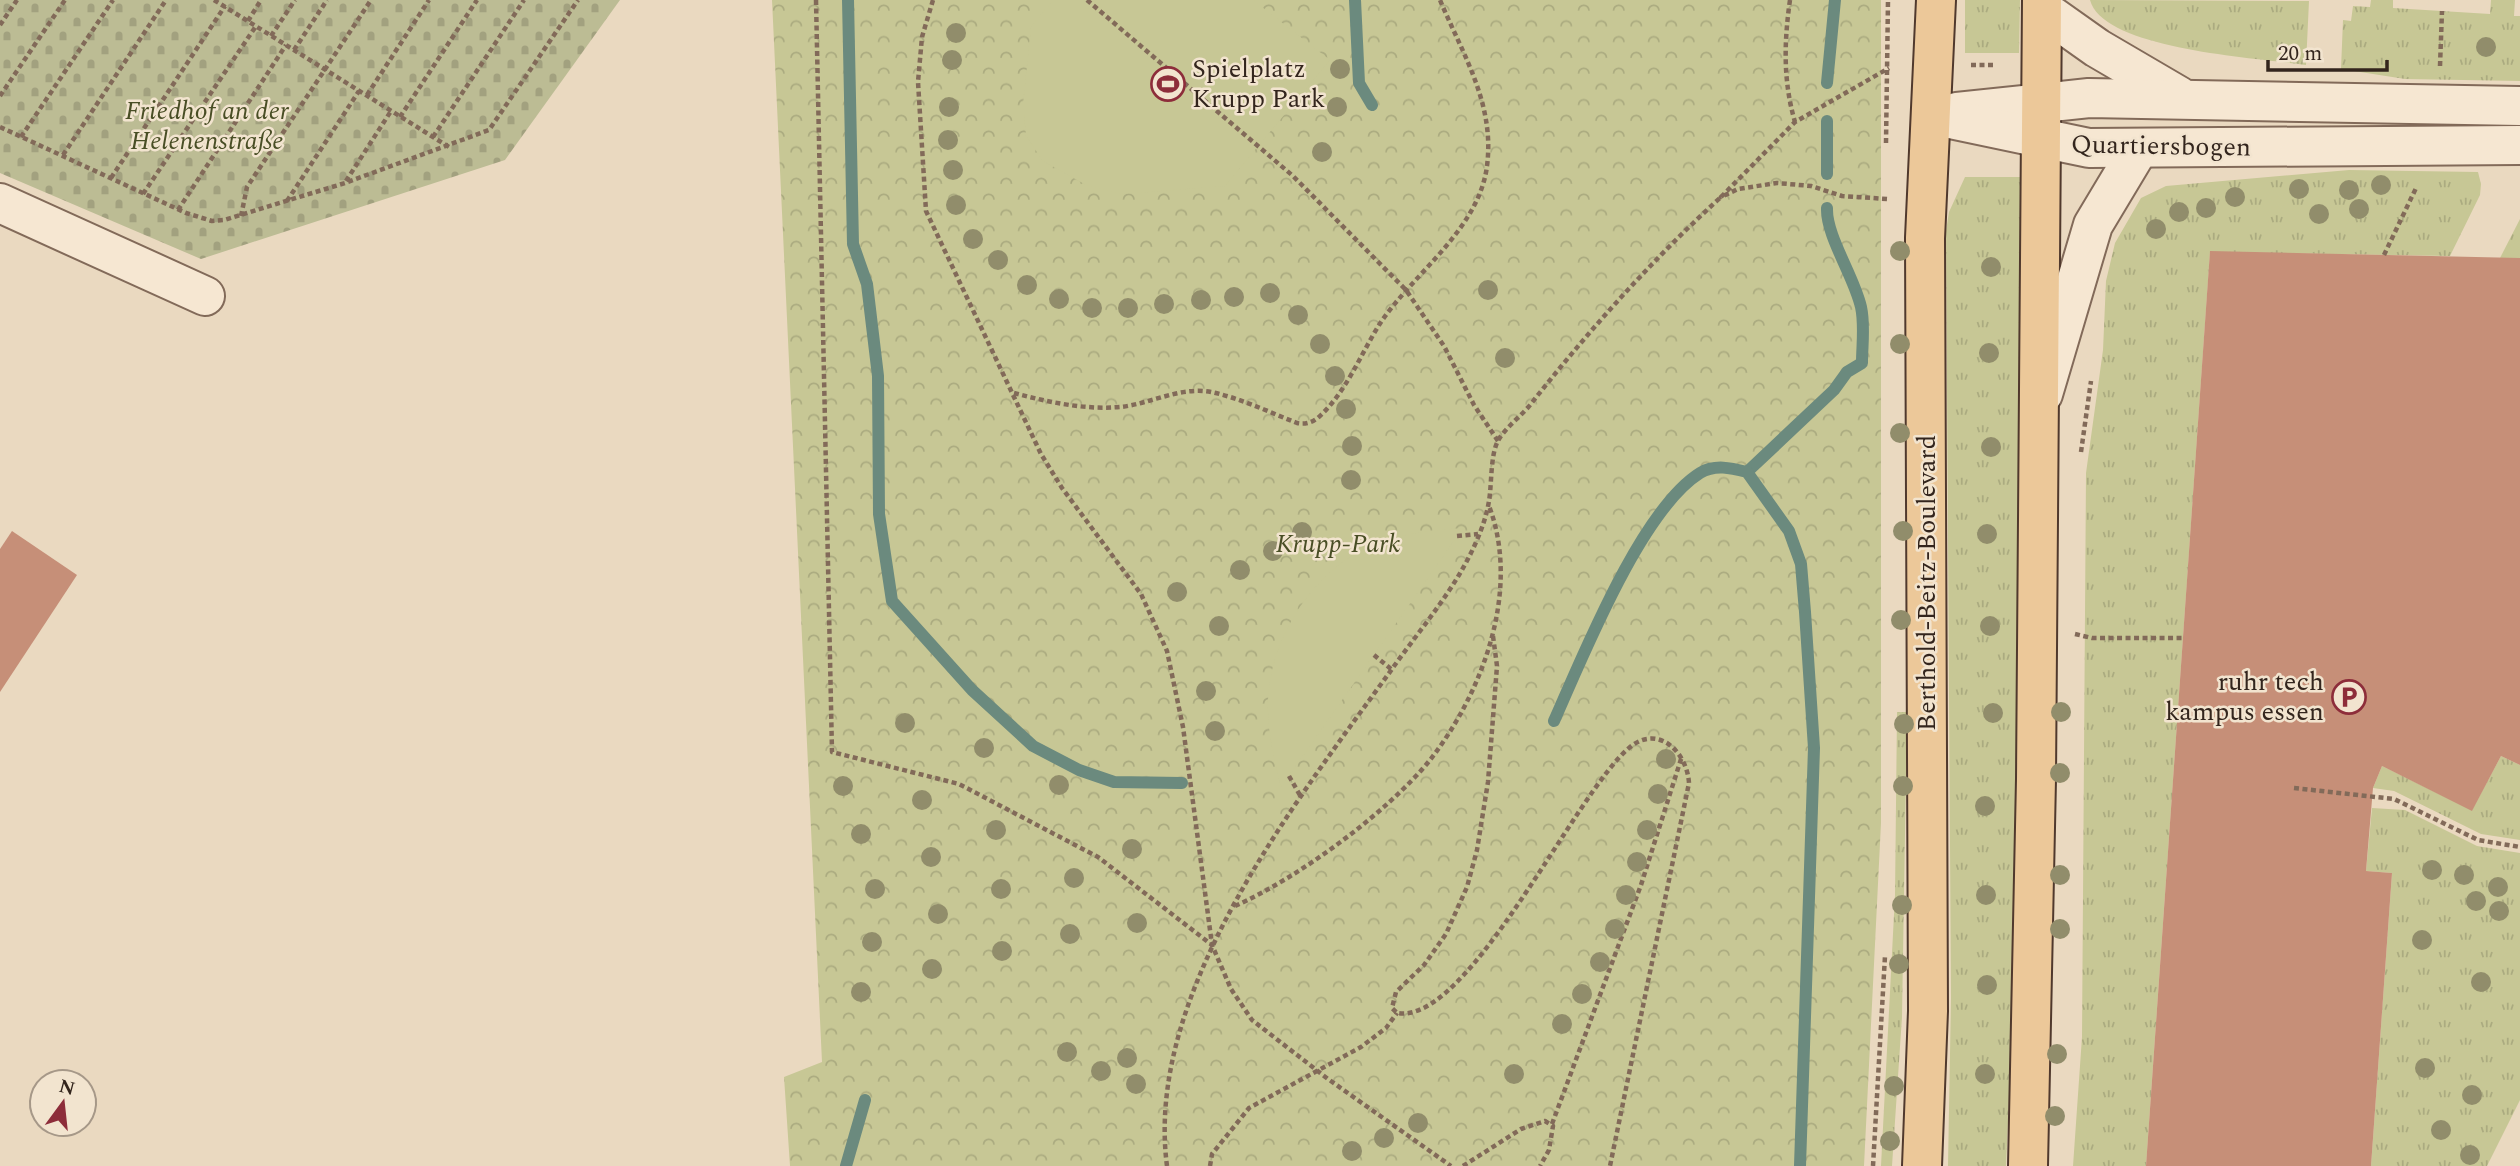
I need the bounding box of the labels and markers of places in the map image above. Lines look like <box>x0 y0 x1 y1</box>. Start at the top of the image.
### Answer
place label: Spielplatz Krupp Park <box>1192 49 1325 119</box>
sports icon: Spielplatz Krupp Park <box>1149 65 1187 103</box>
place label: ruhr tech kampus essen <box>2165 662 2324 732</box>
parking icon: ruhr tech kampus essen <box>2330 678 2368 716</box>

